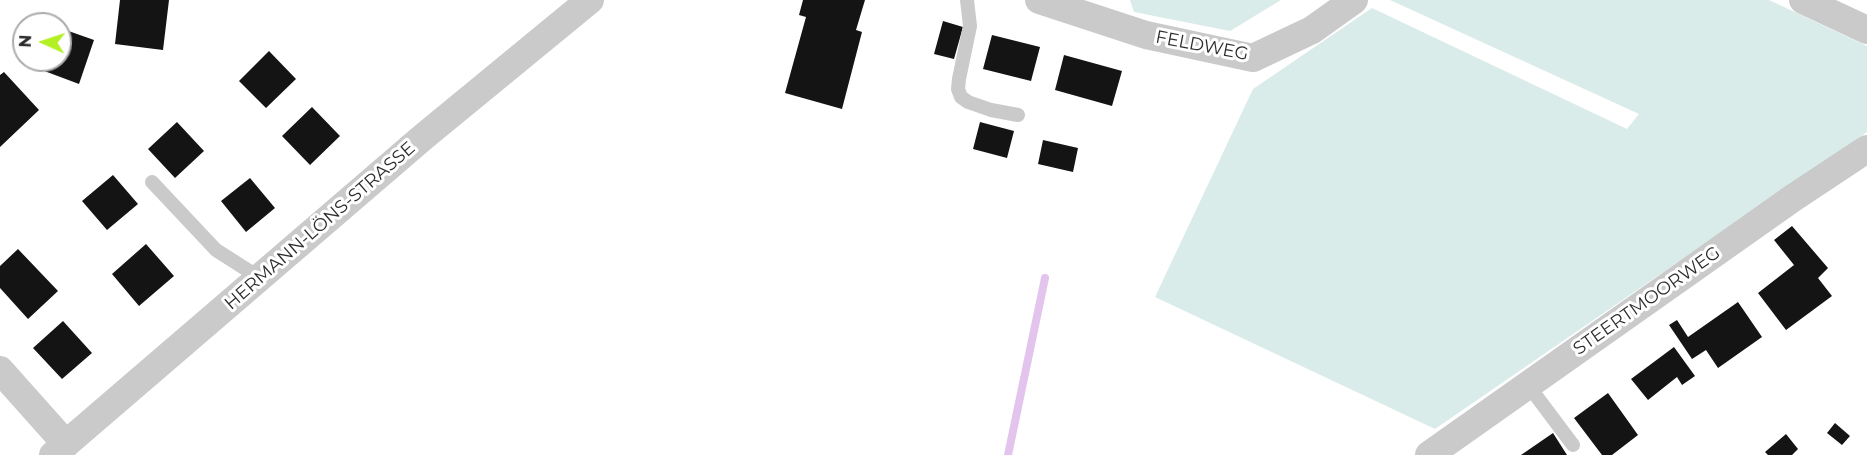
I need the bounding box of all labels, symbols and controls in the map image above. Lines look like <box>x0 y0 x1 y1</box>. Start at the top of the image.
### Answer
north arrow <box>12 12 72 72</box>
street label: FELDWEG <box>1154 26 1250 66</box>
text: N <box>16 34 35 48</box>
street label: HERMANN-LÖNS-STRASSE <box>220 137 420 315</box>
street label: STEERTMOORWEG <box>1569 242 1725 360</box>

